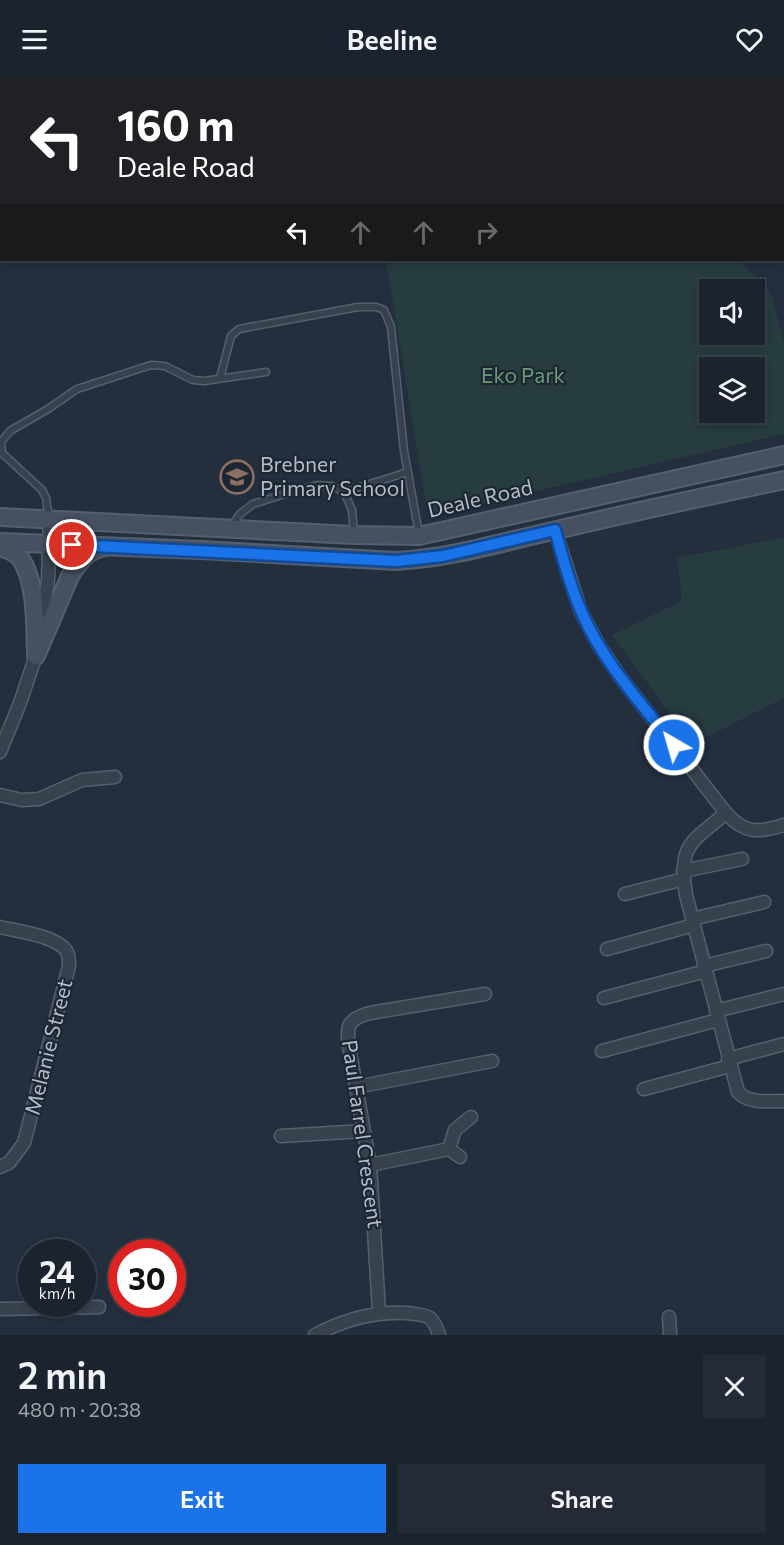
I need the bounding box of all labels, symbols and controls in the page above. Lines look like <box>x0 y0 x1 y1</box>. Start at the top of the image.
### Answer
icon: menu <box>18 23 51 56</box>
text: Beeline <box>347 23 437 56</box>
icon: heart <box>733 23 766 56</box>
text: 160 m <box>117 98 235 150</box>
icon: left <box>18 102 96 180</box>
text: Deale Road <box>117 150 255 183</box>
icon: left <box>281 216 314 249</box>
icon: ahead <box>344 216 377 249</box>
icon: ahead <box>407 216 440 249</box>
icon: right <box>470 216 503 249</box>
map controls <box>699 279 765 423</box>
button: sound <box>699 279 765 345</box>
button: layers <box>699 357 765 423</box>
park label: Eko Park <box>481 362 565 387</box>
place label: Brebner Primary School <box>260 451 405 500</box>
school or university icon: Brebner Primary School <box>219 459 255 495</box>
street label: Deale Road <box>425 473 535 522</box>
pin <box>46 519 97 570</box>
icon: arrive <box>55 528 88 561</box>
position arrow <box>642 713 706 777</box>
street label: Melanie Street <box>19 976 77 1117</box>
street label: Paul Farrel Crescent <box>338 1038 389 1230</box>
speed limit sign: 30 <box>108 1239 186 1317</box>
text: 24 <box>39 1252 75 1289</box>
text: km/h <box>39 1284 75 1302</box>
text: 2 min <box>18 1352 107 1396</box>
button: close <box>703 1355 766 1418</box>
text: 480 m · 20:38 <box>18 1397 141 1421</box>
button: Exit <box>18 1464 386 1533</box>
button: Share <box>398 1464 766 1533</box>

